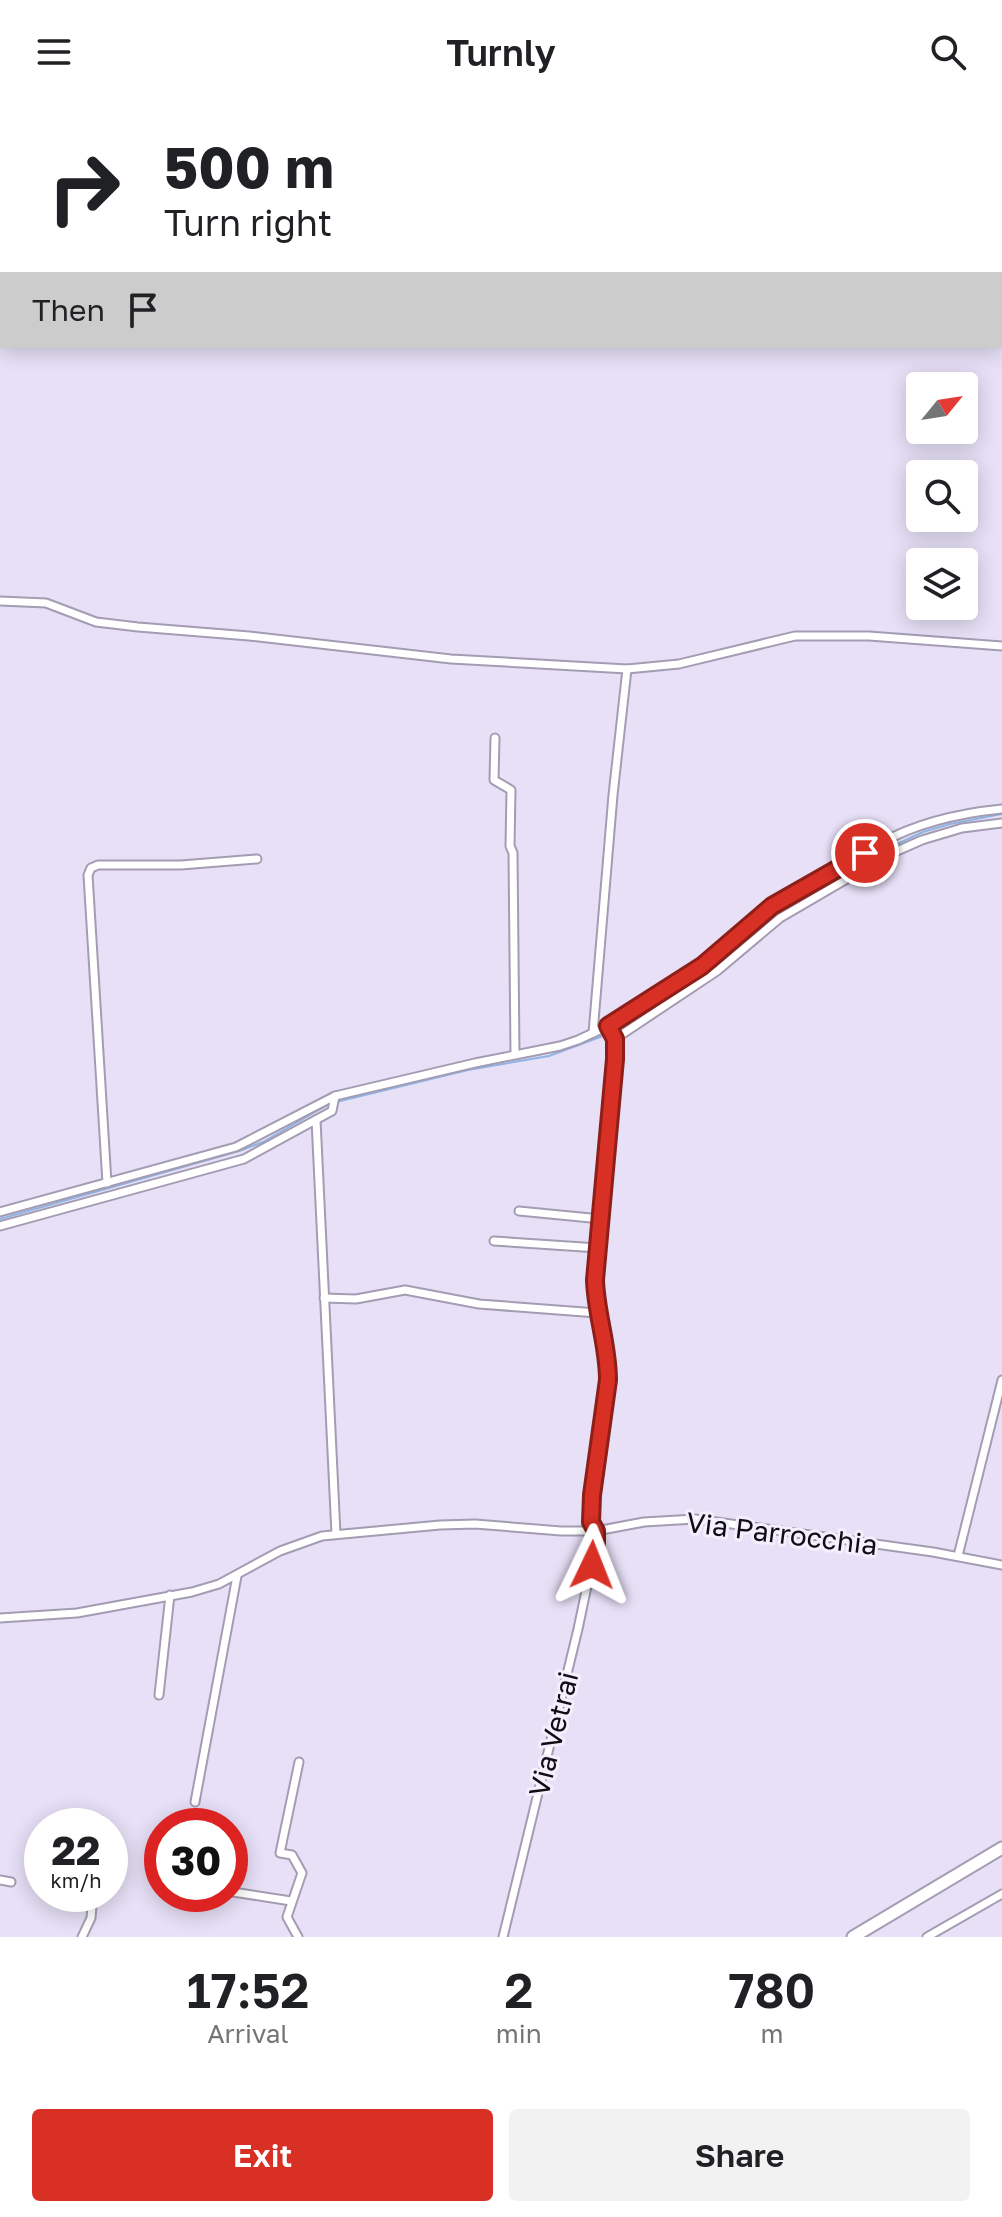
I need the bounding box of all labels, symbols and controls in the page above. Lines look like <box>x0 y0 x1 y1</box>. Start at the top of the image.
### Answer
icon: menu <box>32 30 76 74</box>
icon: search <box>926 30 970 74</box>
text: Turnly <box>446 31 556 74</box>
text: 500 m <box>164 133 334 200</box>
icon: right <box>32 136 136 240</box>
text: Turn right <box>164 201 332 244</box>
icon: arrive <box>121 288 165 332</box>
text: Then <box>32 292 105 328</box>
north arrow <box>906 372 978 444</box>
map controls <box>906 372 978 620</box>
button: search <box>906 460 978 532</box>
button: layers <box>906 548 978 620</box>
pin <box>831 819 899 887</box>
icon: arrive <box>843 831 887 875</box>
street label: Via Parrocchia <box>685 1505 879 1561</box>
position arrow <box>550 1523 634 1607</box>
street label: Via Vetrai <box>522 1668 584 1800</box>
speed limit sign: 30 <box>144 1808 248 1912</box>
text: 22 <box>52 1826 100 1874</box>
text: km/h <box>51 1868 101 1892</box>
text: 17:52 <box>187 1961 309 2019</box>
text: 2 <box>504 1961 533 2019</box>
text: 780 <box>728 1961 815 2019</box>
text: Arrival <box>207 2018 289 2049</box>
text: min <box>496 2018 542 2049</box>
text: m <box>760 2018 783 2049</box>
button: Exit <box>32 2109 493 2201</box>
button: Share <box>509 2109 970 2201</box>

